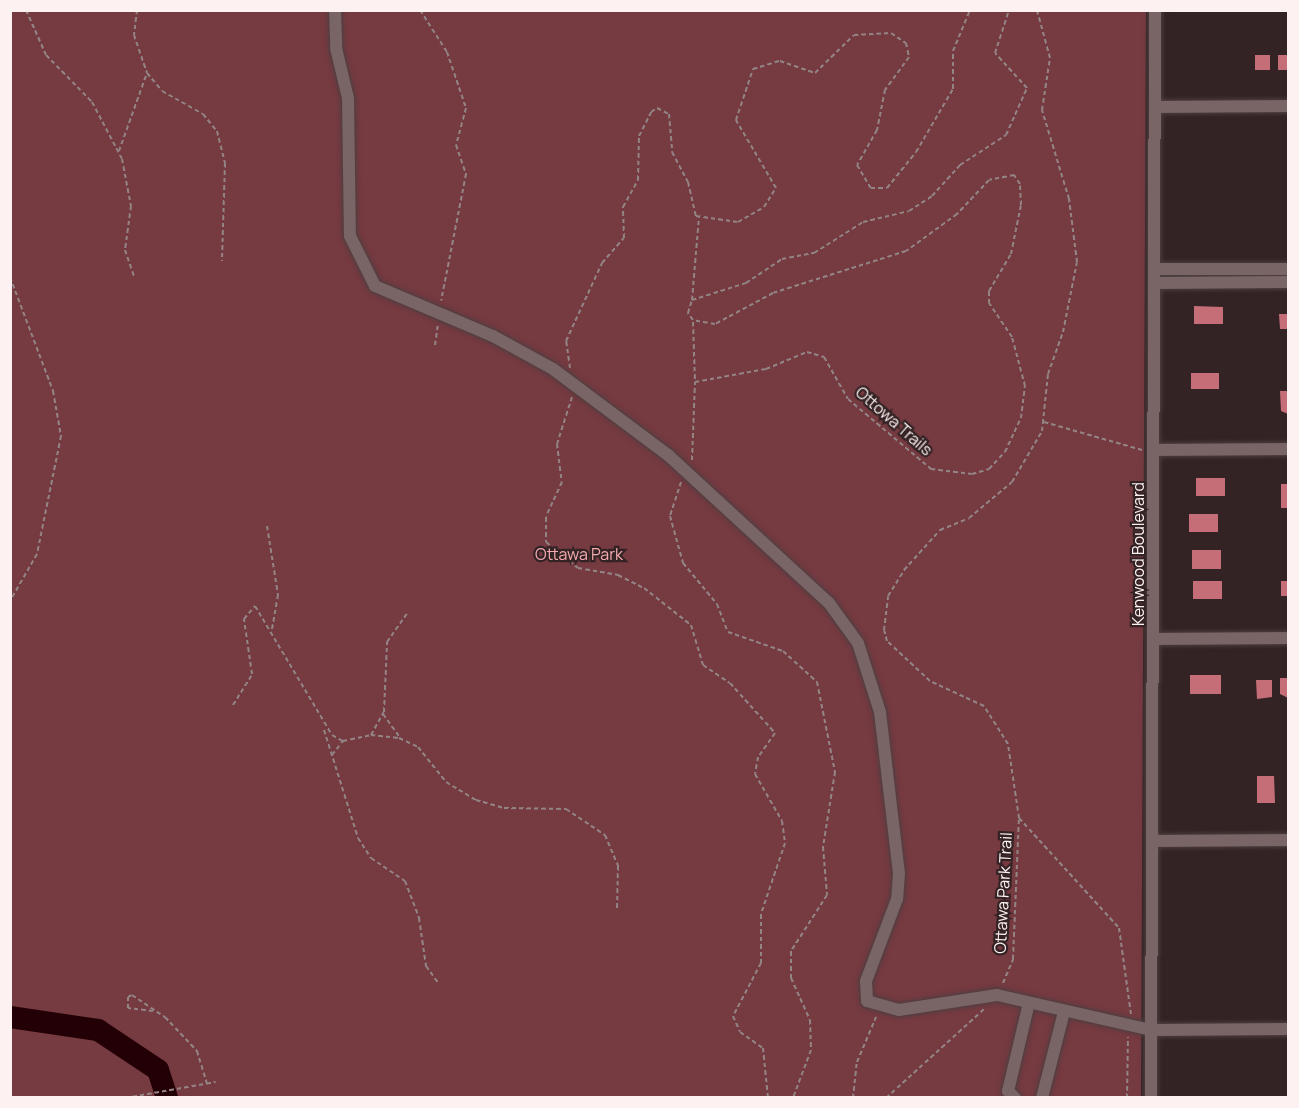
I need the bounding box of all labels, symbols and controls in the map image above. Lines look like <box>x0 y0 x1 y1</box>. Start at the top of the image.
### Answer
street label: Ottowa Trails <box>852 382 936 460</box>
street label: Kenwood Boulevard <box>1128 482 1148 626</box>
park label: Ottawa Park <box>535 544 623 564</box>
street label: Ottawa Park Trail <box>990 832 1016 954</box>

